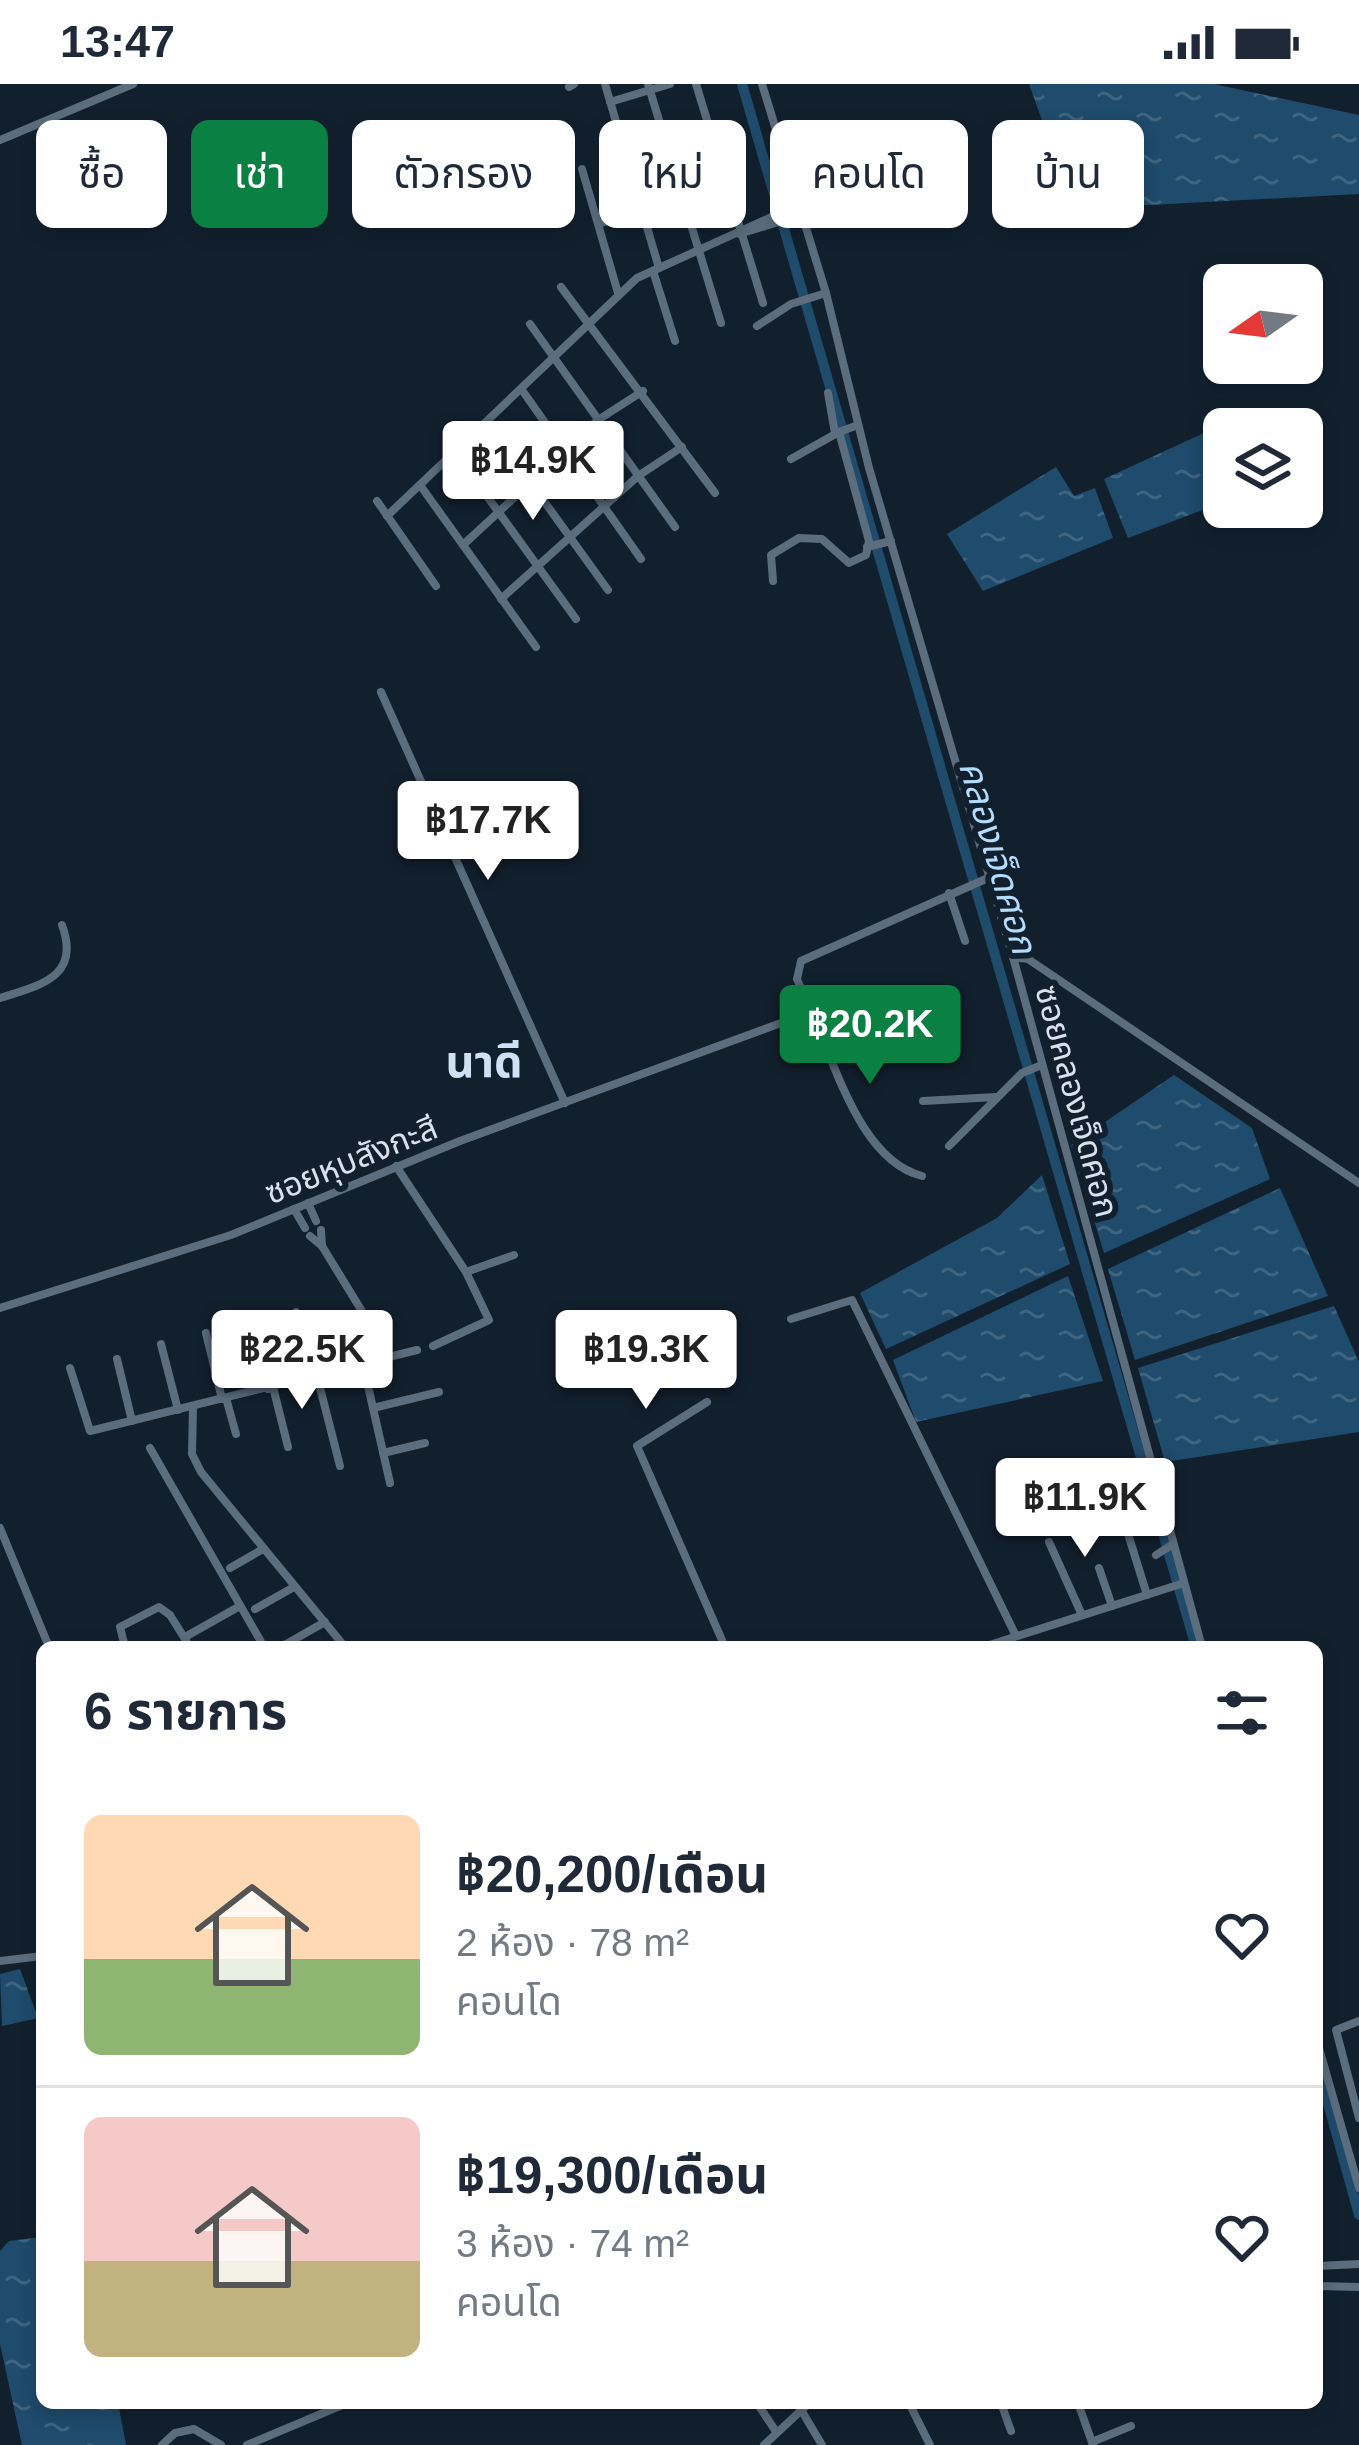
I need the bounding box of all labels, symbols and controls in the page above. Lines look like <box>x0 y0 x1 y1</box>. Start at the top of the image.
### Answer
text: 13:47 <box>60 16 175 67</box>
chip: ซื้อ <box>36 120 167 228</box>
chip: เช่า <box>191 120 328 228</box>
chip: ตัวกรอง <box>352 120 575 228</box>
chip: ใหม่ <box>599 120 746 228</box>
chip: คอนโด <box>770 120 968 228</box>
chip: บ้าน <box>992 120 1144 228</box>
north arrow <box>1203 264 1323 384</box>
map controls <box>1203 264 1323 528</box>
button: layers <box>1203 408 1323 528</box>
pin: ฿14.9K <box>435 421 631 523</box>
text: ฿14.9K <box>470 438 596 481</box>
water label: คลองเจ็ดศอก <box>951 756 1045 959</box>
pin: ฿17.7K <box>390 781 586 883</box>
text: ฿17.7K <box>425 798 551 841</box>
street label: ซอยคลองเจ็ดศอก <box>1028 981 1126 1221</box>
pin: ฿20.2K <box>772 985 968 1087</box>
text: ฿20.2K <box>807 1002 933 1045</box>
district label: นาดี <box>445 1036 523 1087</box>
street label: ซอยหุบสังกะสี <box>259 1109 443 1213</box>
pin: ฿22.5K <box>204 1310 400 1412</box>
pin: ฿19.3K <box>548 1310 744 1412</box>
text: ฿22.5K <box>239 1327 365 1370</box>
text: ฿19.3K <box>583 1327 709 1370</box>
pin: ฿11.9K <box>987 1458 1183 1560</box>
text: ฿11.9K <box>1023 1475 1147 1518</box>
icon: filters <box>1209 1680 1275 1746</box>
text: 6 รายการ <box>84 1683 287 1740</box>
text: ฿20,200/เดือน <box>456 1846 768 1903</box>
icon: home <box>180 1863 324 2007</box>
icon: heart <box>1209 1902 1275 1968</box>
text: 2 ห้อง · 78 m² <box>456 1921 689 1964</box>
text: คอนโด <box>456 1980 562 2023</box>
text: ฿19,300/เดือน <box>456 2147 768 2204</box>
icon: home <box>180 2165 324 2309</box>
icon: heart <box>1209 2204 1275 2270</box>
text: 3 ห้อง · 74 m² <box>456 2222 689 2265</box>
text: คอนโด <box>456 2281 562 2324</box>

